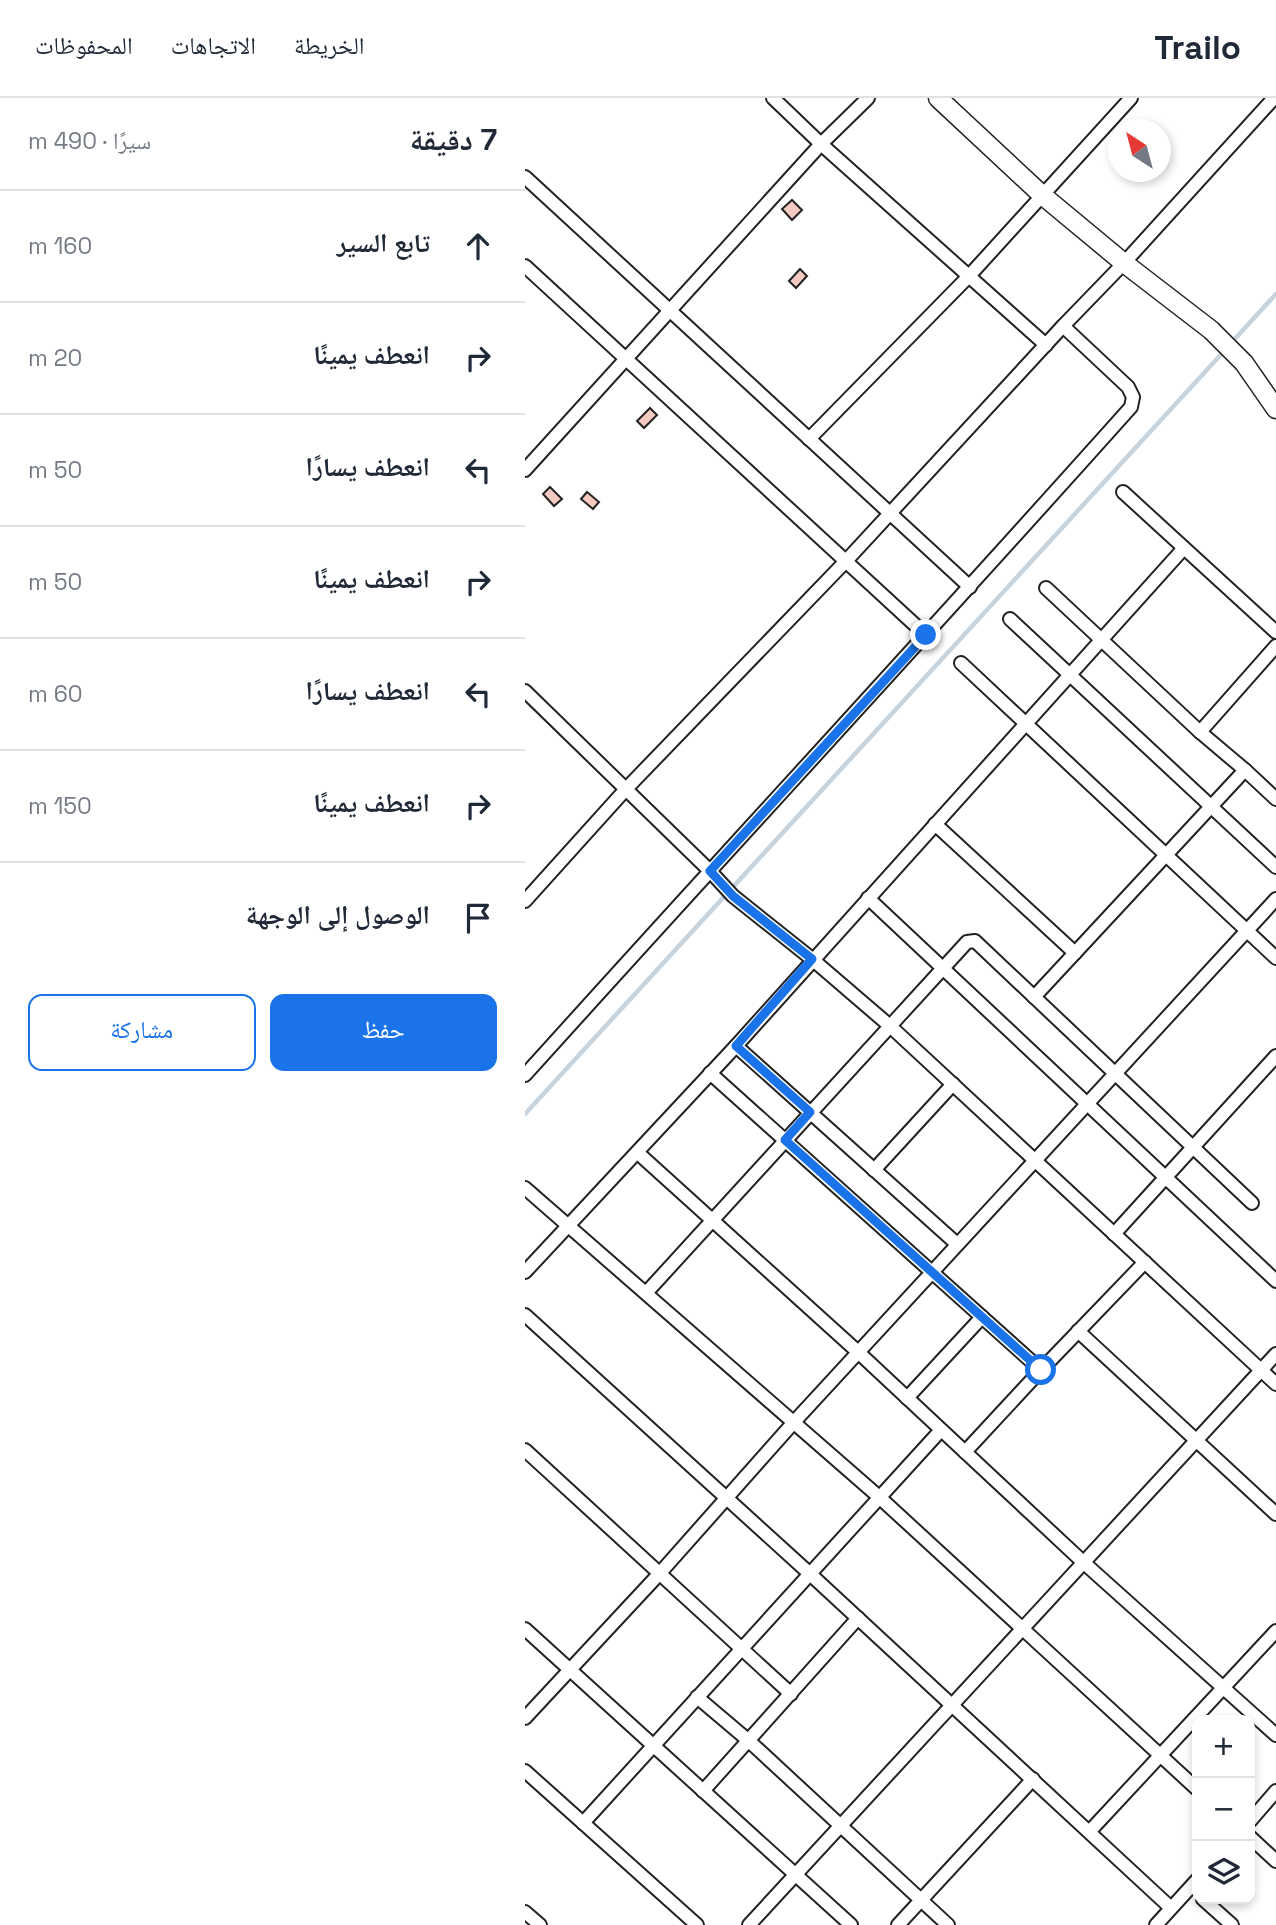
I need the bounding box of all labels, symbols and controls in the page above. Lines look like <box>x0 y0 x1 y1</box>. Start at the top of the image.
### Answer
text: Trailo <box>1154 27 1241 69</box>
text: المحفوظات <box>35 30 133 61</box>
text: الاتجاهات <box>171 30 256 61</box>
text: الخريطة <box>294 30 365 61</box>
north arrow <box>1108 119 1171 182</box>
text: 7 دقيقة <box>410 120 497 159</box>
text: سيرًا · 490 m <box>28 126 151 156</box>
text: تابع السير <box>337 226 430 260</box>
icon: ahead <box>459 227 497 265</box>
text: 160 m <box>28 231 92 261</box>
text: انعطف يمينًا <box>313 338 430 372</box>
icon: right <box>459 339 497 377</box>
text: 20 m <box>28 343 82 373</box>
text: انعطف يسارًا <box>306 450 430 484</box>
icon: left <box>459 451 497 489</box>
text: 50 m <box>28 455 82 485</box>
text: انعطف يمينًا <box>313 562 430 596</box>
icon: right <box>459 563 497 601</box>
text: 50 m <box>28 567 82 597</box>
route end <box>910 619 941 650</box>
text: انعطف يسارًا <box>306 674 430 708</box>
icon: left <box>459 675 497 713</box>
text: 60 m <box>28 679 83 709</box>
text: انعطف يمينًا <box>313 786 430 820</box>
icon: right <box>459 787 497 825</box>
text: 150 m <box>28 791 92 821</box>
text: الوصول إلى الوجهة <box>246 898 430 932</box>
icon: arrive <box>459 899 497 937</box>
button: مشاركة <box>28 994 256 1071</box>
button: حفظ <box>270 994 497 1071</box>
route start <box>1025 1354 1056 1385</box>
map controls <box>1192 1715 1255 1904</box>
button: + <box>1192 1715 1255 1778</box>
button: − <box>1192 1778 1255 1841</box>
button: layers <box>1192 1841 1255 1904</box>

